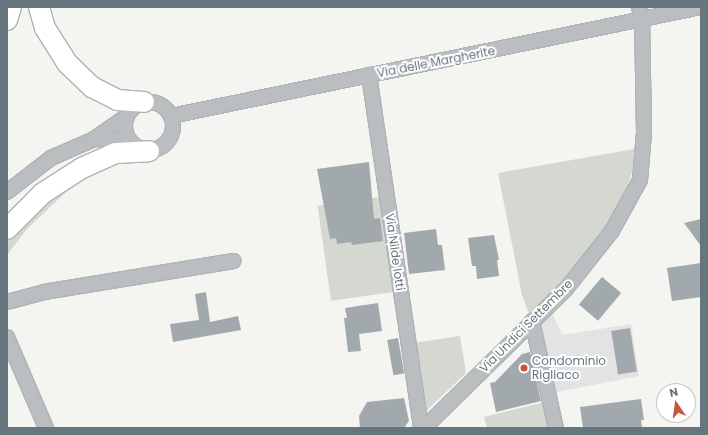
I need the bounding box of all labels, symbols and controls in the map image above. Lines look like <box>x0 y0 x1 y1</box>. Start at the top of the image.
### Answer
street label: Via delle Margherite <box>376 43 496 81</box>
street label: Via Nilde Iotti <box>382 212 408 292</box>
street label: Via Undici Settembre <box>476 276 576 376</box>
place label: Condominio Rigliaco <box>532 354 606 382</box>
marker: Condominio Rigliaco <box>519 363 529 373</box>
north arrow <box>656 383 696 423</box>
text: N <box>668 384 679 401</box>

